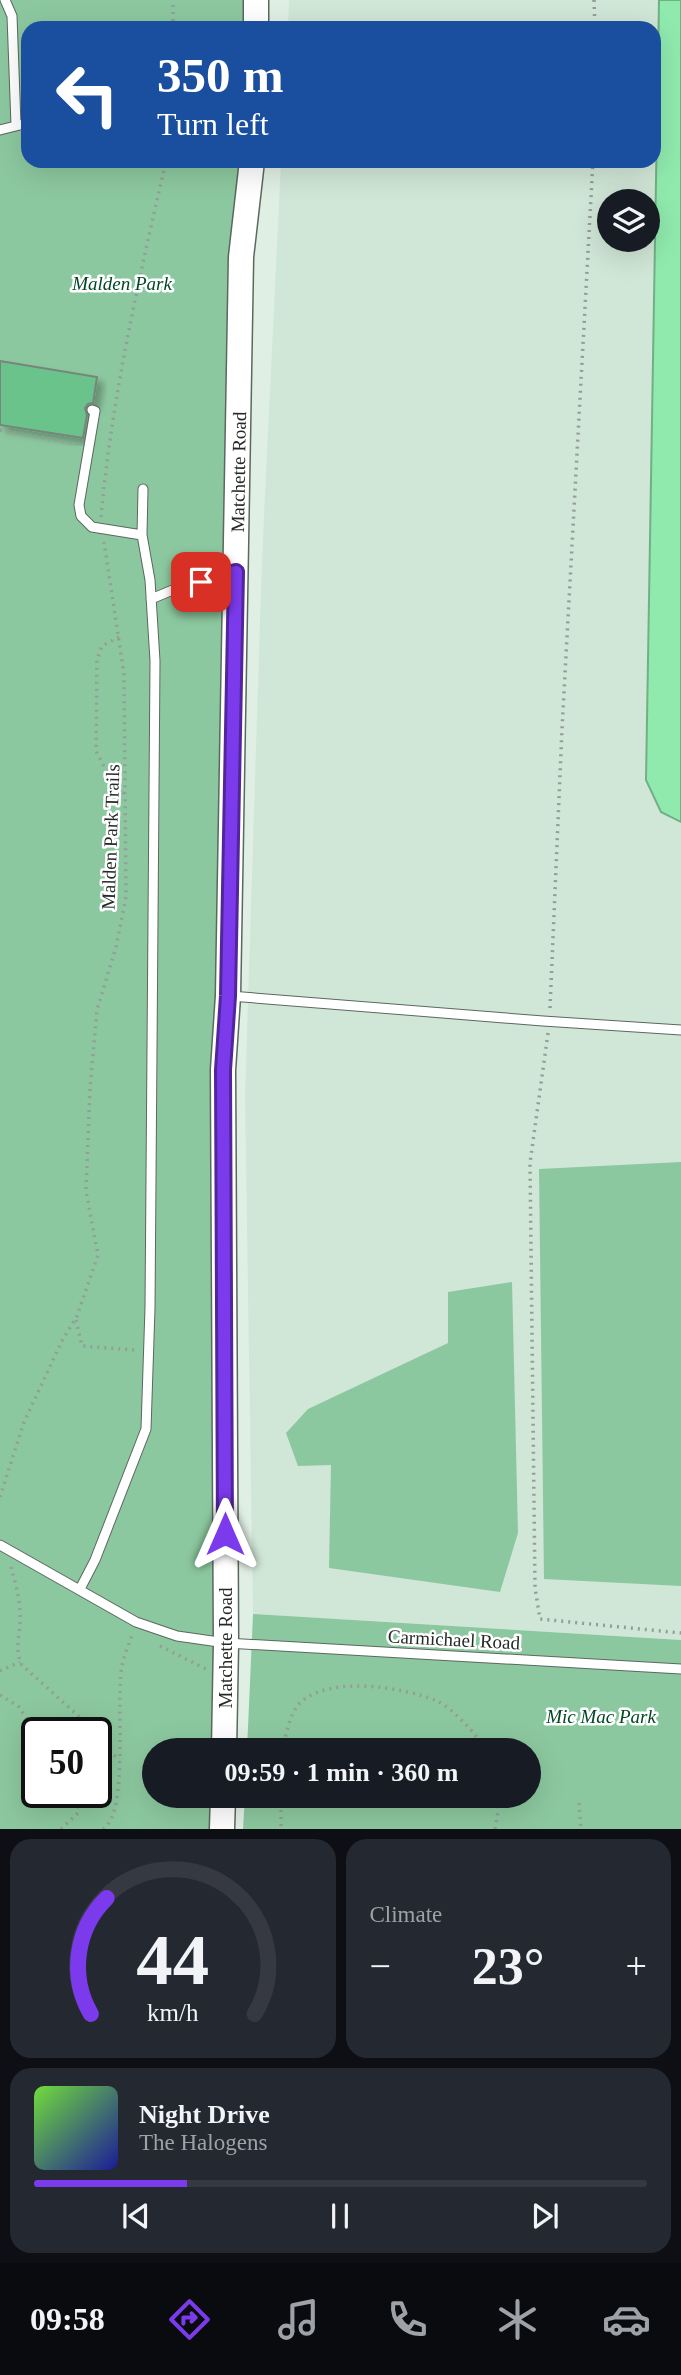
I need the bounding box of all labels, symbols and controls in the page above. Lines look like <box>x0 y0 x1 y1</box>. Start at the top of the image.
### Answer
text: 350 m <box>157 48 284 103</box>
icon: left <box>42 49 133 140</box>
text: Turn left <box>157 106 269 142</box>
map controls <box>597 189 660 252</box>
button: layers <box>597 189 660 252</box>
park label: Malden Park <box>71 273 172 294</box>
street label: Matchette Road <box>227 411 250 533</box>
pin <box>171 552 231 612</box>
icon: arrive <box>182 563 220 601</box>
street label: Malden Park Trails <box>97 764 124 910</box>
position arrow <box>188 1497 262 1571</box>
street label: Matchette Road <box>215 1587 236 1708</box>
street label: Carmichael Road <box>387 1626 521 1653</box>
park label: Mic Mac Park <box>545 1706 656 1727</box>
speed limit sign: 50 <box>21 1717 112 1808</box>
text: 09:59 · 1 min · 360 m <box>225 1758 459 1787</box>
text: Climate <box>370 1902 442 1927</box>
text: 44 <box>136 1920 209 2001</box>
text: 23° <box>472 1938 545 1995</box>
text: − <box>370 1945 391 1987</box>
text: + <box>626 1945 647 1987</box>
text: km/h <box>147 1999 199 2026</box>
text: Night Drive <box>139 2100 270 2129</box>
text: The Halogens <box>139 2130 267 2155</box>
icon: previous <box>117 2197 155 2235</box>
icon: pause <box>321 2197 359 2235</box>
icon: next <box>526 2197 564 2235</box>
icon: directions <box>165 2295 214 2344</box>
icon: music <box>274 2295 323 2344</box>
icon: phone <box>383 2295 432 2344</box>
icon: climate <box>493 2295 542 2344</box>
icon: car <box>602 2295 651 2344</box>
text: 09:58 <box>30 2301 105 2337</box>

